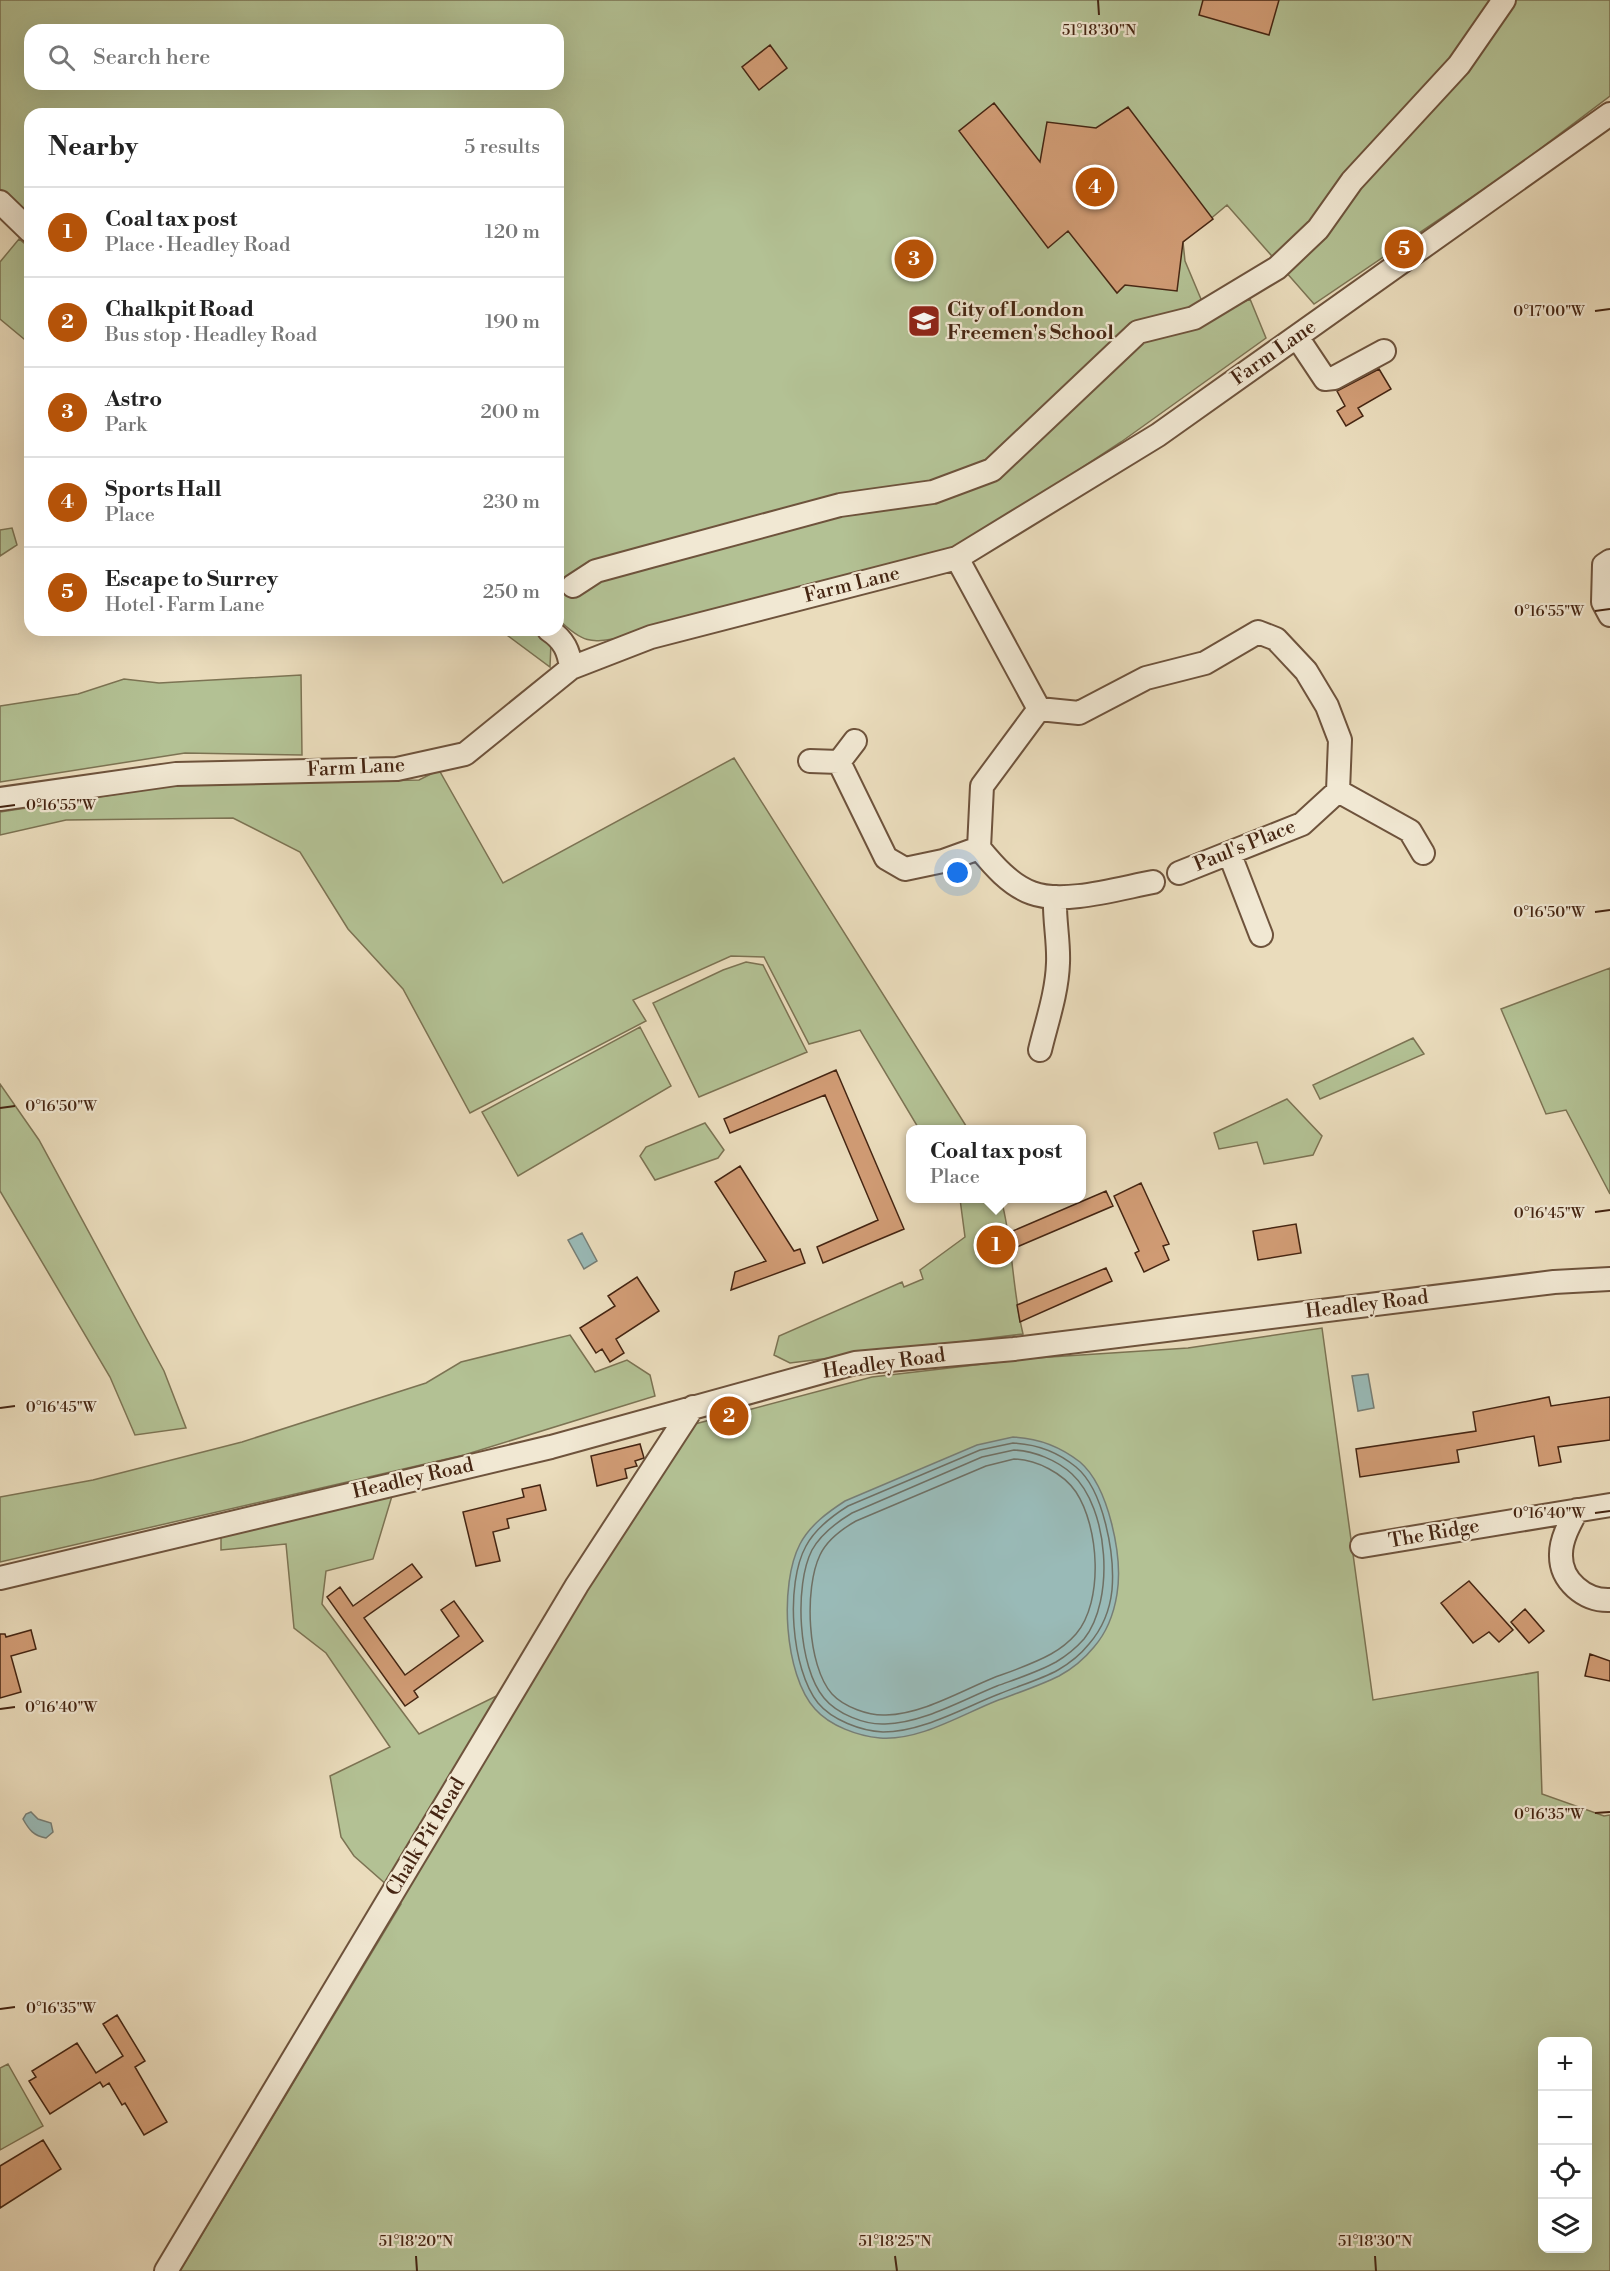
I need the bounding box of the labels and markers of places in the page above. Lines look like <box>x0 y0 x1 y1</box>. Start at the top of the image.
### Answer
pin: 4 <box>1076 164 1114 210</box>
pin: 5 <box>1384 226 1424 272</box>
pin: 3 <box>894 236 934 282</box>
place label: City of London Freemen's School <box>947 298 1114 346</box>
school or university icon: City of London Freemen's School <box>906 303 942 339</box>
pin: 1 <box>976 1222 1016 1268</box>
pin: 2 <box>710 1394 748 1438</box>

